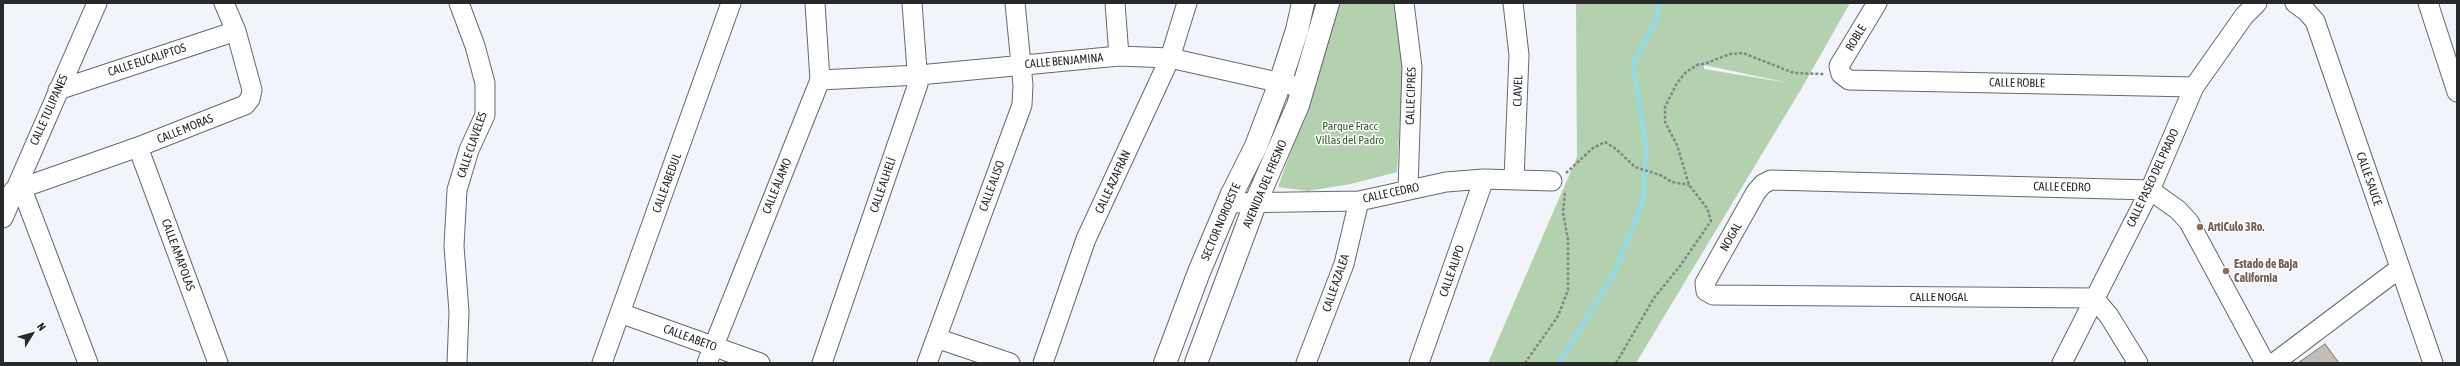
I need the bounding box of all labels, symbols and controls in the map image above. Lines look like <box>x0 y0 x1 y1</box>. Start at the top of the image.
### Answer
street label: ROBLE <box>1843 22 1869 54</box>
street label: CALLE EUCALIPTOS <box>106 41 188 79</box>
street label: CALLE BENJAMINA <box>1024 50 1104 72</box>
street label: CALLE CIPRÉS <box>1403 67 1419 125</box>
street label: CALLE TULIPANES <box>27 72 71 148</box>
street label: CLAVEL <box>1510 75 1526 107</box>
street label: CALLE ROBLE <box>1989 75 2045 91</box>
street label: CALLE CLAVELES <box>454 110 490 180</box>
street label: CALLE MORAS <box>155 111 215 147</box>
park label: Parque Fracc Villas del Padro <box>1316 119 1384 147</box>
street label: CALLE PASEO DEL PRADO <box>2124 126 2182 230</box>
street label: AVENIDA DEL FRESNO <box>1240 138 1290 230</box>
street label: CALLE AZAFRÁN <box>1092 148 1134 216</box>
street label: CALLE SAUCE <box>2353 150 2385 208</box>
street label: CALLE ABEDUL <box>650 151 684 215</box>
street label: CALLE ALHELÍ <box>867 155 899 215</box>
street label: CALLE ÁLAMO <box>759 156 795 216</box>
street label: CALLE ALISO <box>976 159 1008 213</box>
street label: CALLE CEDRO <box>2033 179 2091 195</box>
street label: CALLE CEDRO <box>1361 180 1421 206</box>
street label: SECTOR NOROESTE <box>1198 181 1244 263</box>
street label: CALLE AMAPOLAS <box>158 217 198 293</box>
street label: NOGAL <box>1717 220 1745 254</box>
place label: ArtiCulo 3Ro. <box>2208 220 2264 234</box>
marker: ArtiCulo 3Ro. <box>2195 222 2205 232</box>
street label: CALLE ALIPO <box>1436 243 1468 299</box>
street label: CALLE AZALEA <box>1319 252 1353 314</box>
place label: Estado de Baja California <box>2234 257 2298 285</box>
marker: Estado de Baja California <box>2221 266 2231 276</box>
street label: CALLE NOGAL <box>1910 290 1968 304</box>
north arrow <box>12 314 52 354</box>
text: N <box>35 321 48 333</box>
street label: CALLE ABETO <box>661 322 719 354</box>

